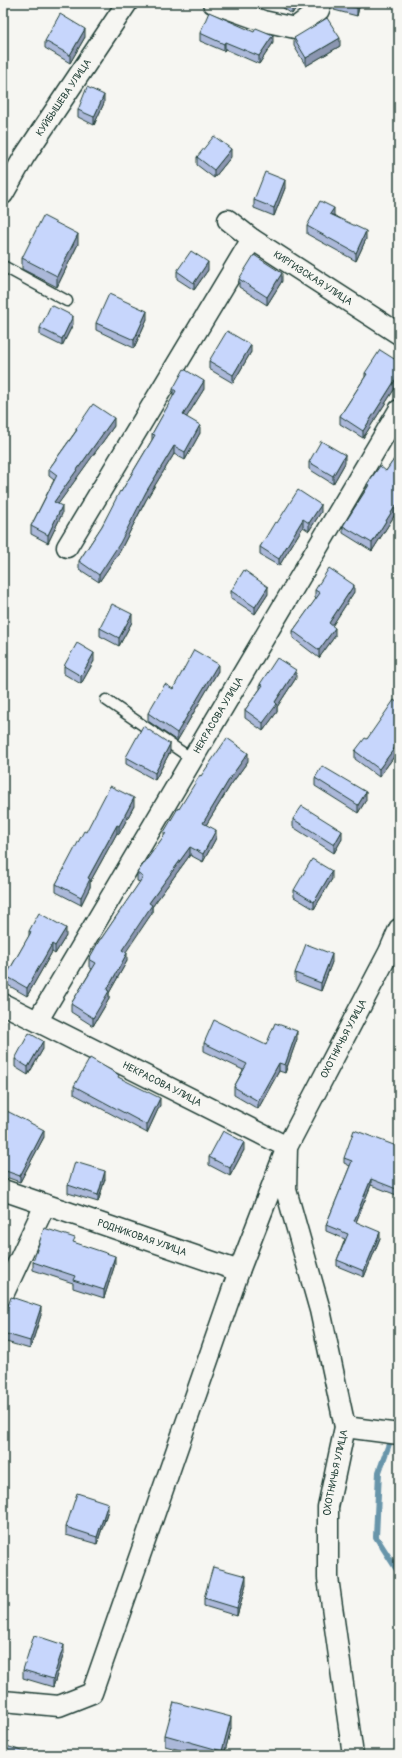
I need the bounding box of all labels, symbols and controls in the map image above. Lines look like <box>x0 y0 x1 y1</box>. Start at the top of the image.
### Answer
street label: КУЙБЫШЕВА УЛИЦА <box>34 56 94 138</box>
street label: КИРГИЗСКАЯ УЛИЦА <box>271 248 355 308</box>
street label: НЕКРАСОВА УЛИЦА <box>191 674 246 756</box>
street label: ОХОТНИЧЬЯ УЛИЦА <box>318 997 369 1080</box>
street label: НЕКРАСОВА УЛИЦА <box>120 1059 204 1109</box>
street label: РОДНИКОВАЯ УЛИЦА <box>96 1217 189 1259</box>
street label: ОХОТНИЧЬЯ УЛИЦА <box>322 1428 350 1516</box>

